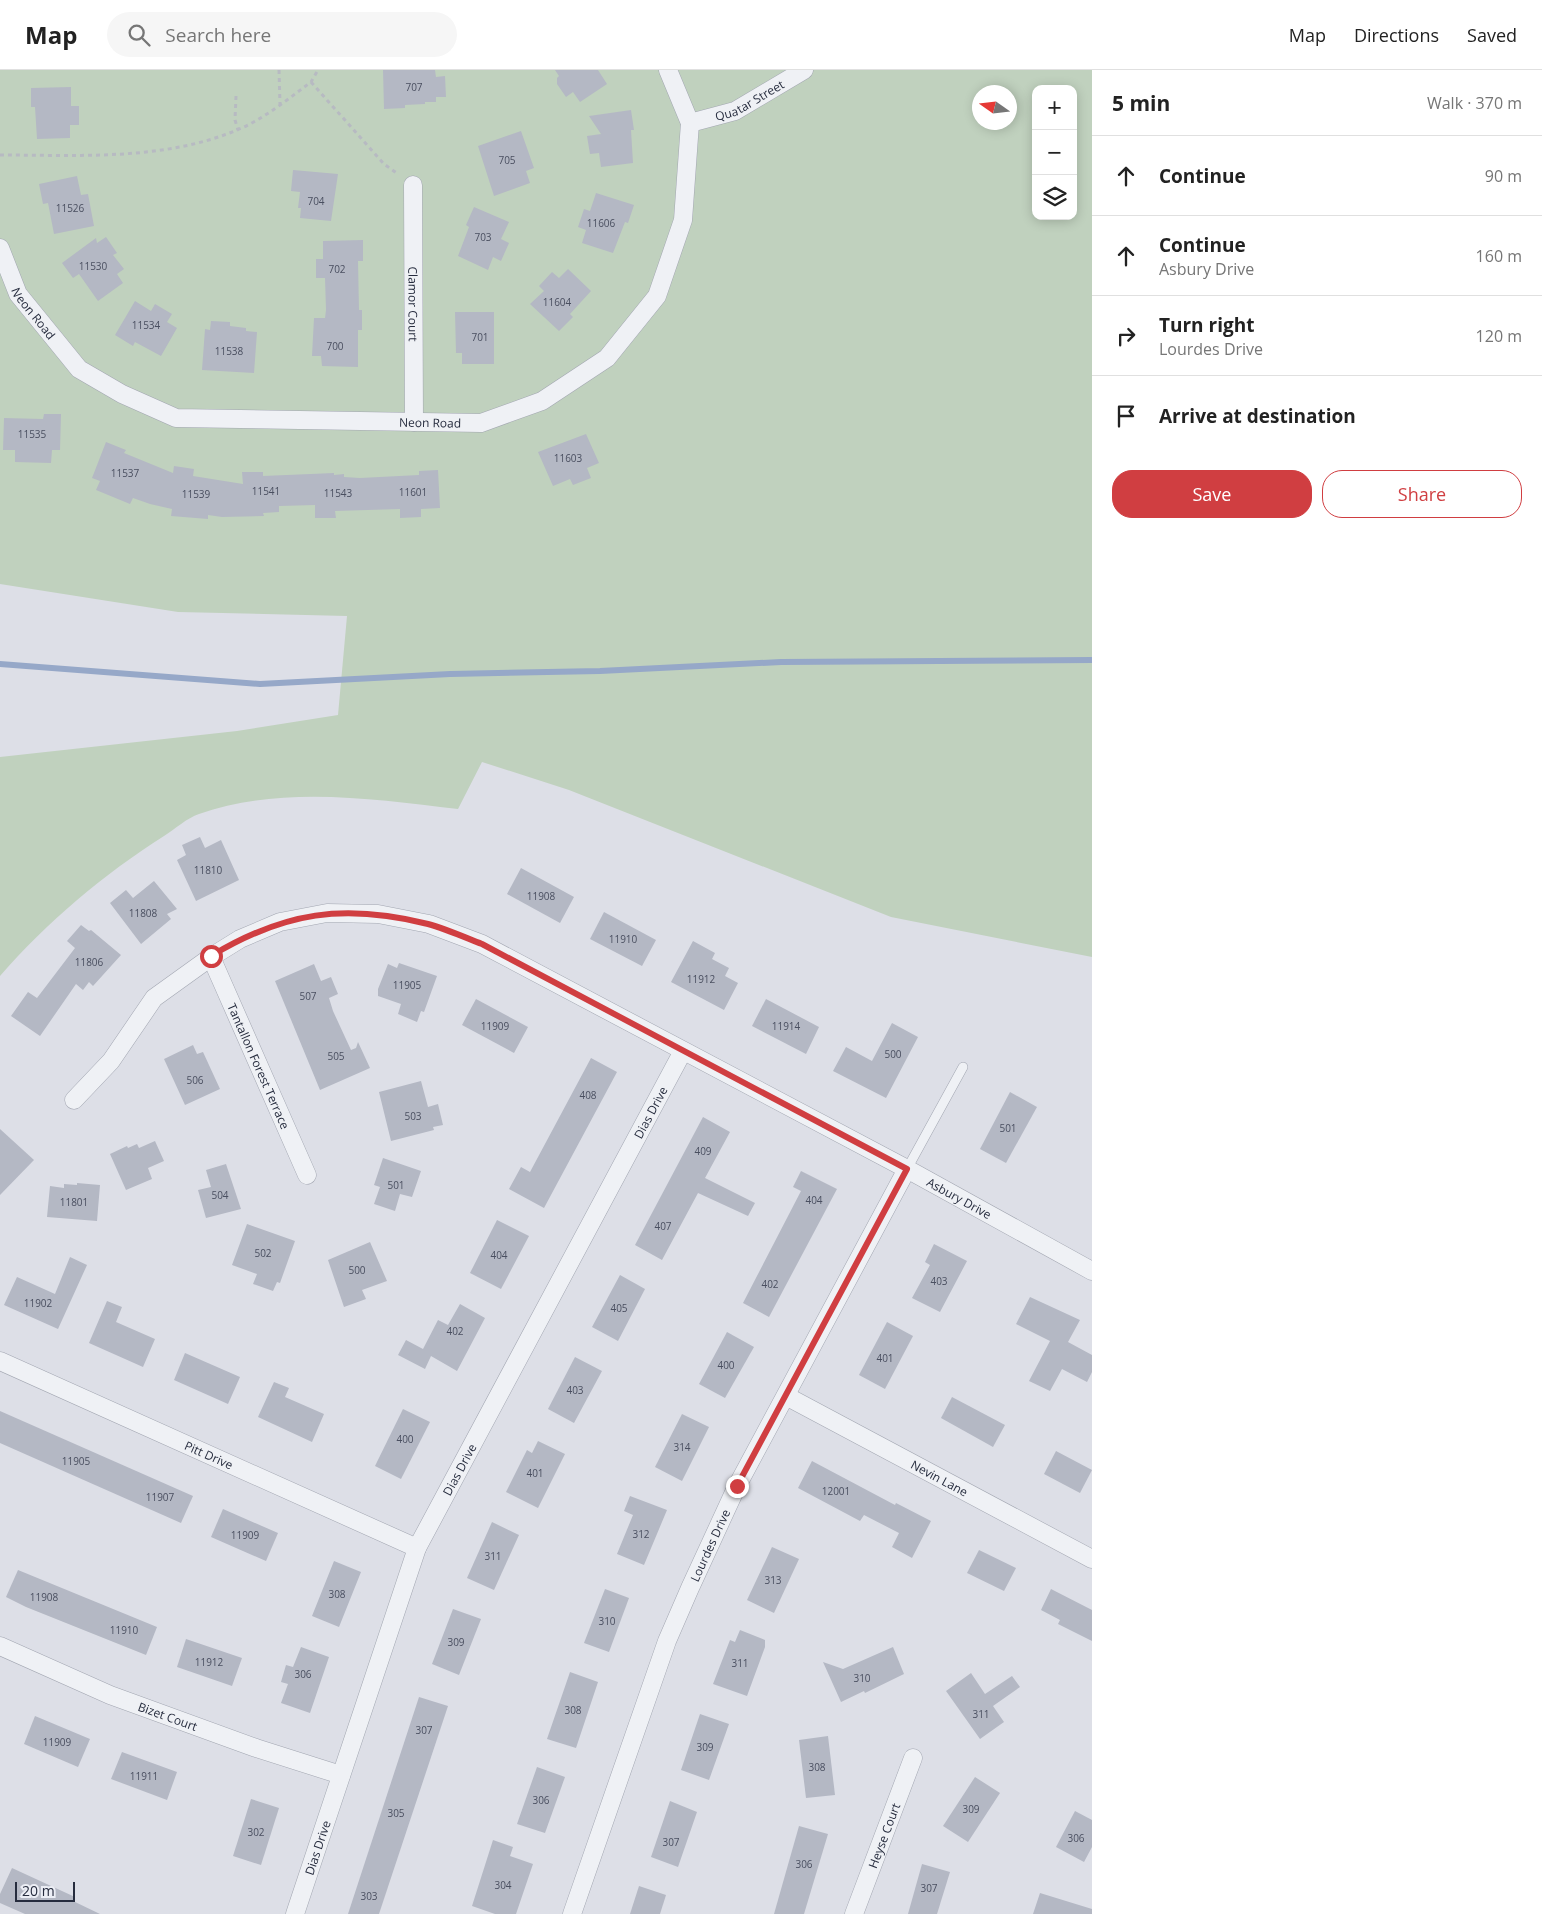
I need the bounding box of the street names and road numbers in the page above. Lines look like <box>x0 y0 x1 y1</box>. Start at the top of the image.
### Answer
street label: Quatar Street <box>713 75 787 125</box>
street label: Clamor Court <box>405 266 422 342</box>
street label: Neon Road <box>8 285 60 343</box>
street label: Neon Road <box>399 413 461 431</box>
street label: Tantallon Forest Terrace <box>224 1000 294 1132</box>
street label: Dias Drive <box>629 1083 671 1141</box>
street label: Asbury Drive <box>924 1173 995 1223</box>
street label: Pitt Drive <box>182 1436 236 1473</box>
street label: Dias Drive <box>438 1440 480 1498</box>
street label: Nevin Lane <box>908 1456 971 1500</box>
street label: Lourdes Drive <box>686 1506 734 1584</box>
street label: Bizet Court <box>136 1697 200 1735</box>
street label: Heyse Court <box>864 1800 904 1870</box>
street label: Dias Drive <box>300 1818 334 1877</box>

